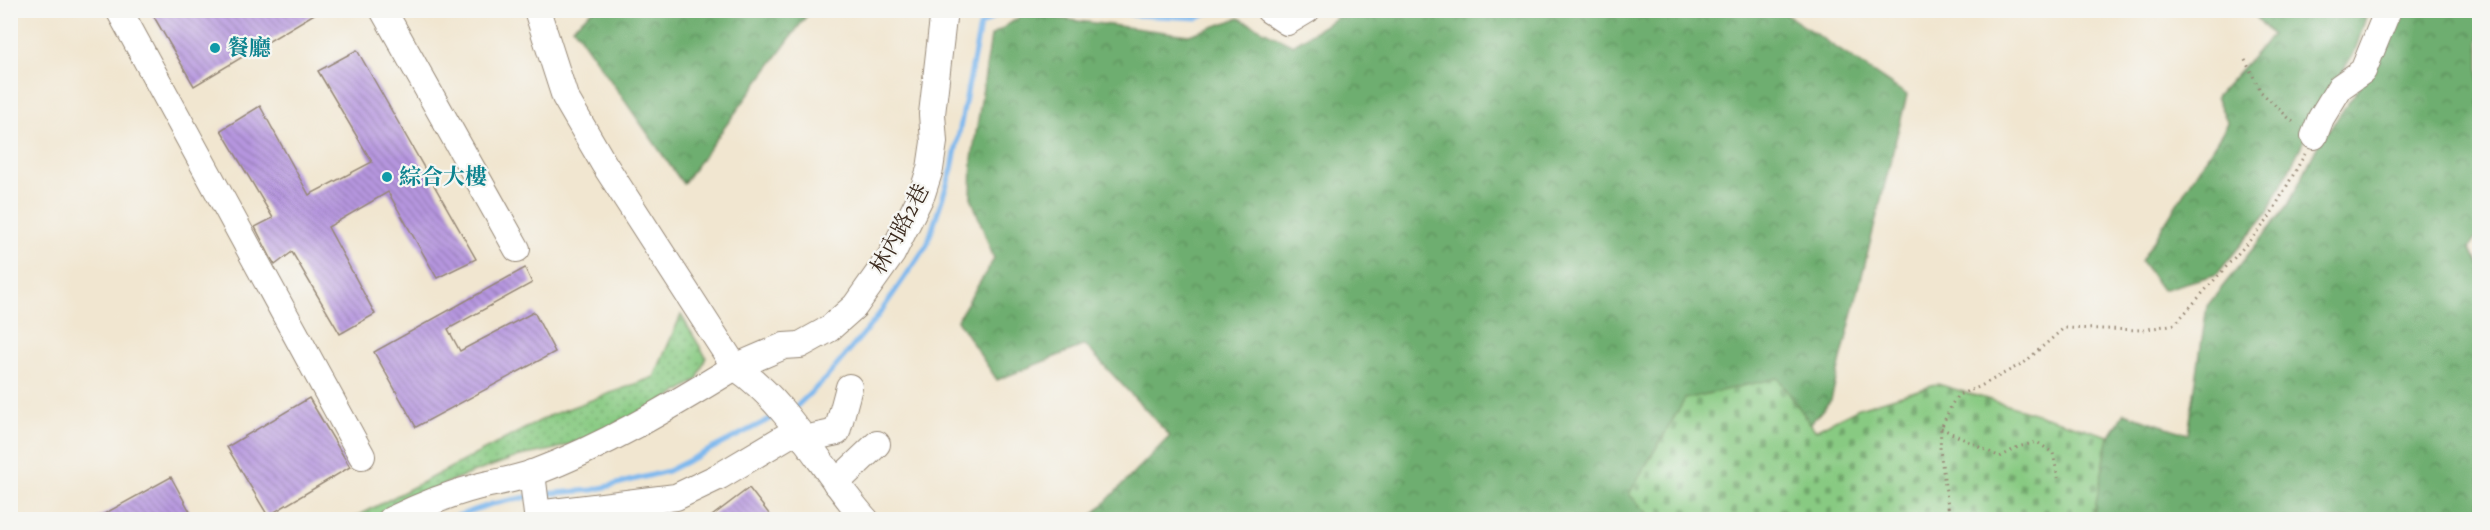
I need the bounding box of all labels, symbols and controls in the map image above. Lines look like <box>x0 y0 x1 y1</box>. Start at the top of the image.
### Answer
place label: 餐廳 <box>227 33 271 63</box>
marker: 餐廳 <box>208 41 222 55</box>
place label: 綜合大樓 <box>399 162 487 192</box>
marker: 綜合大樓 <box>380 170 394 184</box>
street label: 林內路2巷 <box>864 178 936 280</box>

